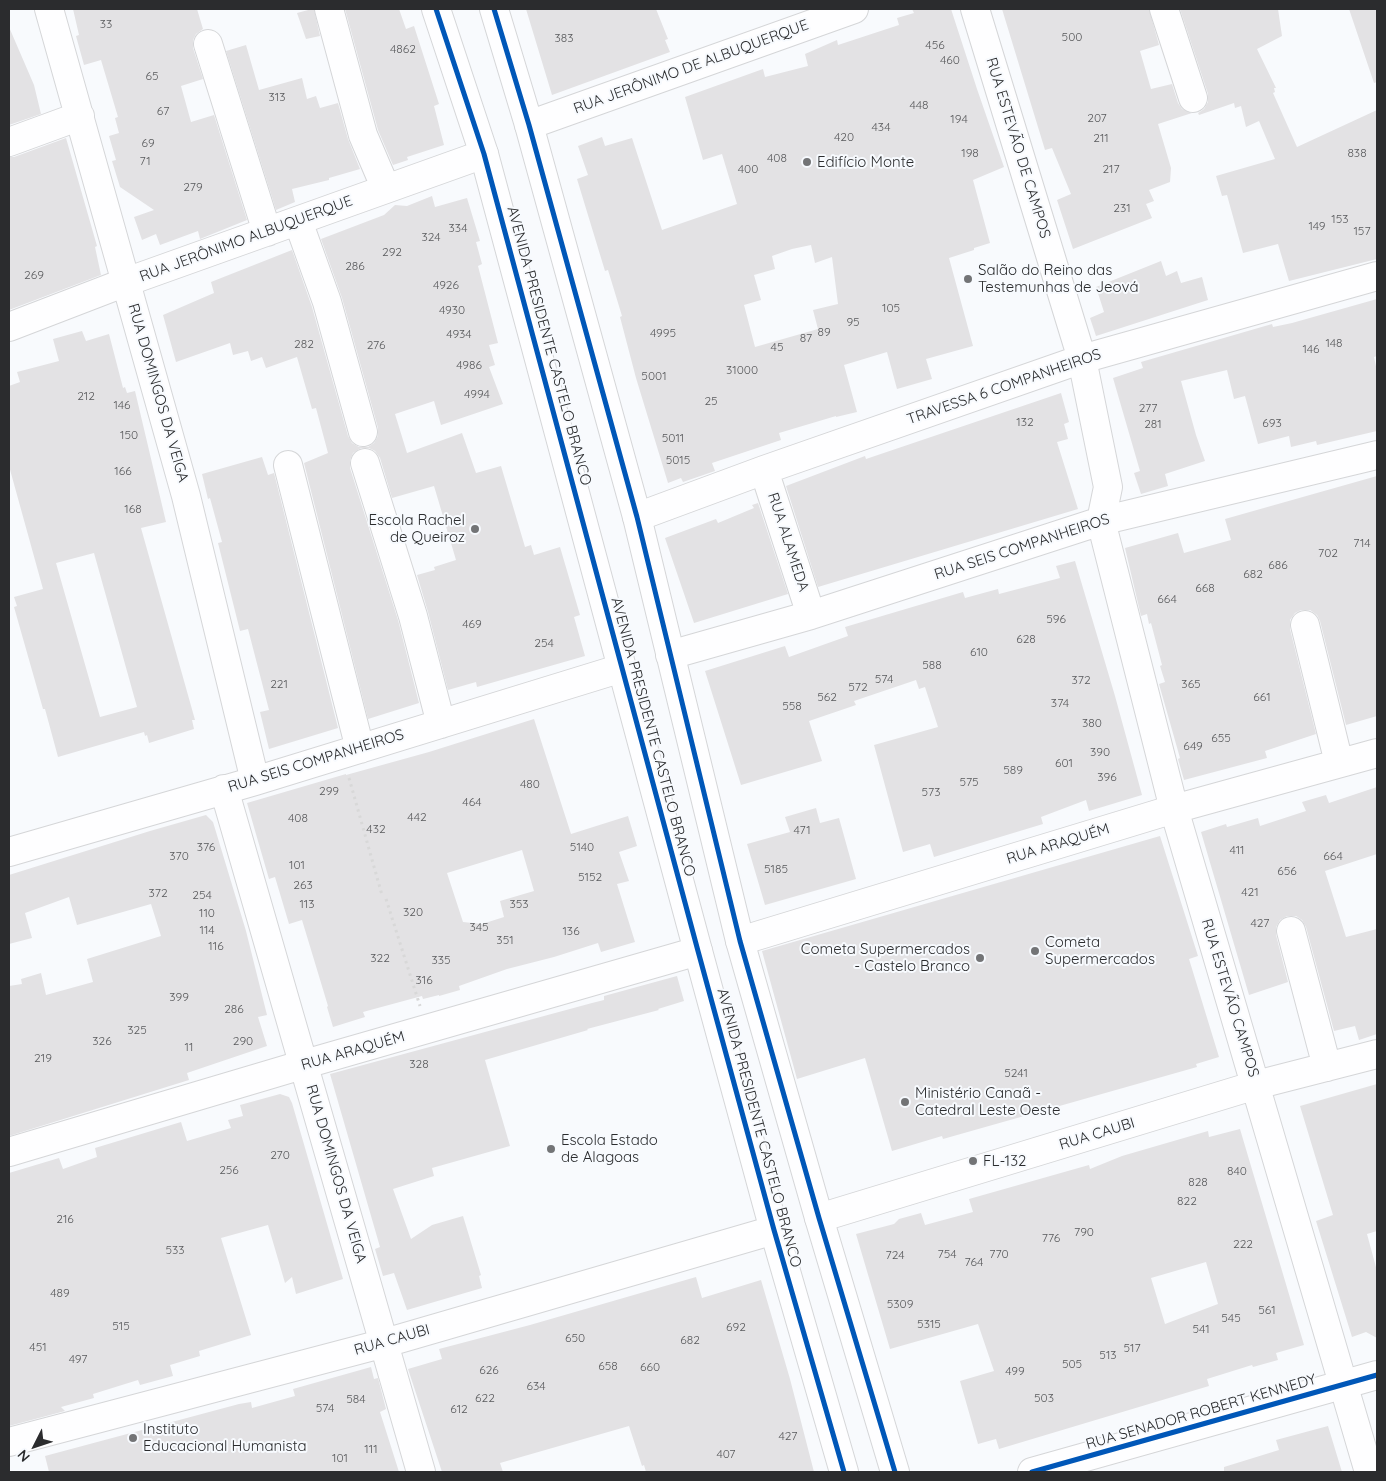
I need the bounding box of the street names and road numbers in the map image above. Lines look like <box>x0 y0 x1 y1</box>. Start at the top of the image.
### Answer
street label: RUA JERÔNIMO DE ALBUQUERQUE <box>571 16 811 118</box>
street label: RUA ESTEVÃO DE CAMPOS <box>982 55 1054 241</box>
street label: RUA JERÔNIMO ALBUQUERQUE <box>137 192 355 286</box>
street label: AVENIDA PRESIDENTE CASTELO BRANCO <box>503 204 595 488</box>
street label: RUA DOMINGOS DA VEIGA <box>124 302 192 484</box>
street label: TRAVESSA 6 COMPANHEIROS <box>904 345 1104 429</box>
street label: RUA ALAMEDA <box>764 490 812 594</box>
street label: RUA SEIS COMPANHEIROS <box>932 510 1112 584</box>
street label: AVENIDA PRESIDENTE CASTELO BRANCO <box>607 595 699 879</box>
street label: RUA SEIS COMPANHEIROS <box>226 726 406 796</box>
street label: RUA ARAQUÉM <box>1004 820 1112 868</box>
street label: RUA ESTEVÃO CAMPOS <box>1197 917 1263 1079</box>
street label: AVENIDA PRESIDENTE CASTELO BRANCO <box>713 986 805 1270</box>
street label: RUA ARAQUÉM <box>299 1028 407 1074</box>
street label: RUA DOMINGOS DA VEIGA <box>302 1083 370 1265</box>
street label: RUA CAUBI <box>1057 1114 1137 1154</box>
street label: RUA CAUBI <box>352 1321 432 1359</box>
street label: RUA SENADOR ROBERT KENNEDY <box>1084 1370 1318 1454</box>

